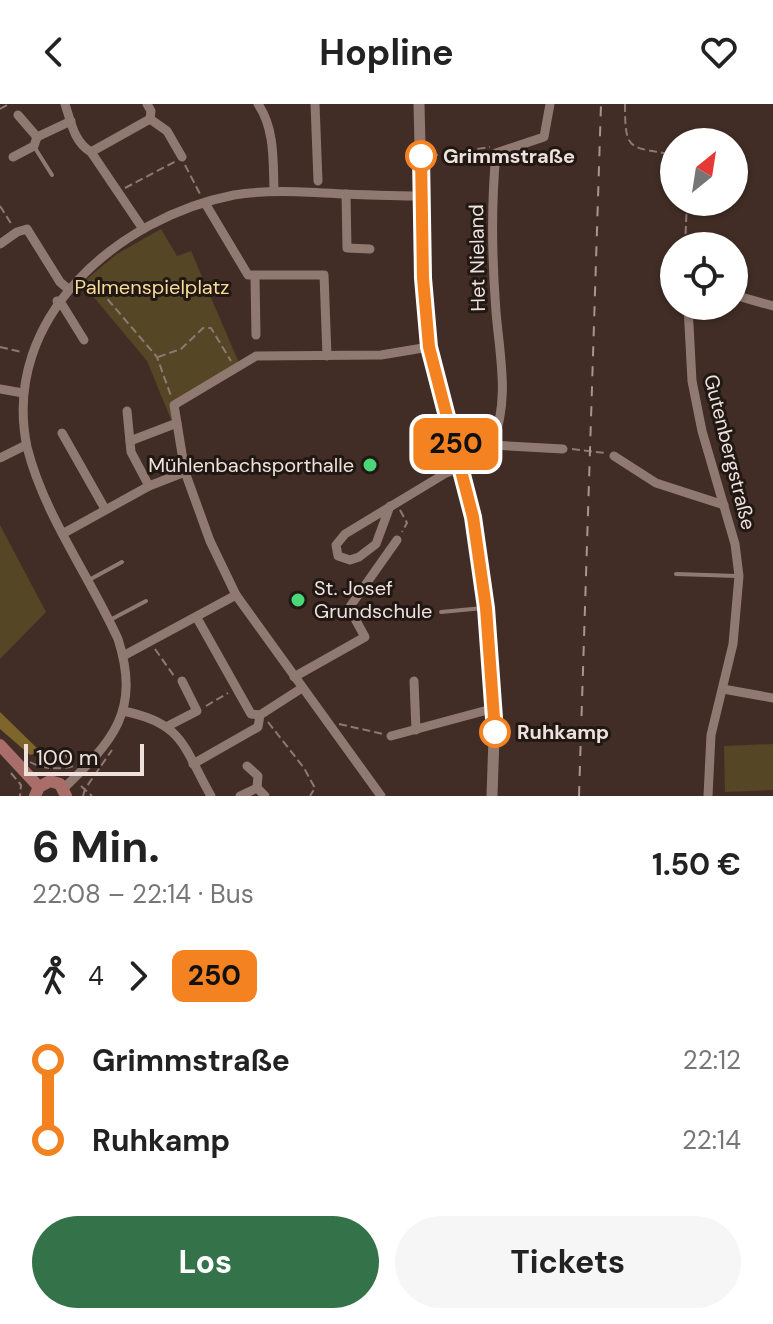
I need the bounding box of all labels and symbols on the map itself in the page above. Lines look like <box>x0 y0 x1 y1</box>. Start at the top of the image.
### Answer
north arrow <box>660 128 748 216</box>
marker: Grimmstraße <box>406 141 436 171</box>
place label: Grimmstraße <box>443 143 575 169</box>
street label: Het Nieland <box>463 204 491 312</box>
park label: Palmenspielplatz <box>75 274 229 300</box>
street label: Gutenbergstraße <box>698 372 762 532</box>
line badge: 250 <box>410 418 502 470</box>
place label: Mühlenbachsporthalle <box>148 452 354 478</box>
marker: Mühlenbachsporthalle <box>361 456 379 474</box>
place label: St. Josef Grundschule <box>314 575 432 624</box>
marker: St. Josef Grundschule <box>289 591 307 609</box>
marker: Ruhkamp <box>480 717 510 747</box>
place label: Ruhkamp <box>517 719 609 745</box>
scale bar <box>24 740 144 776</box>

